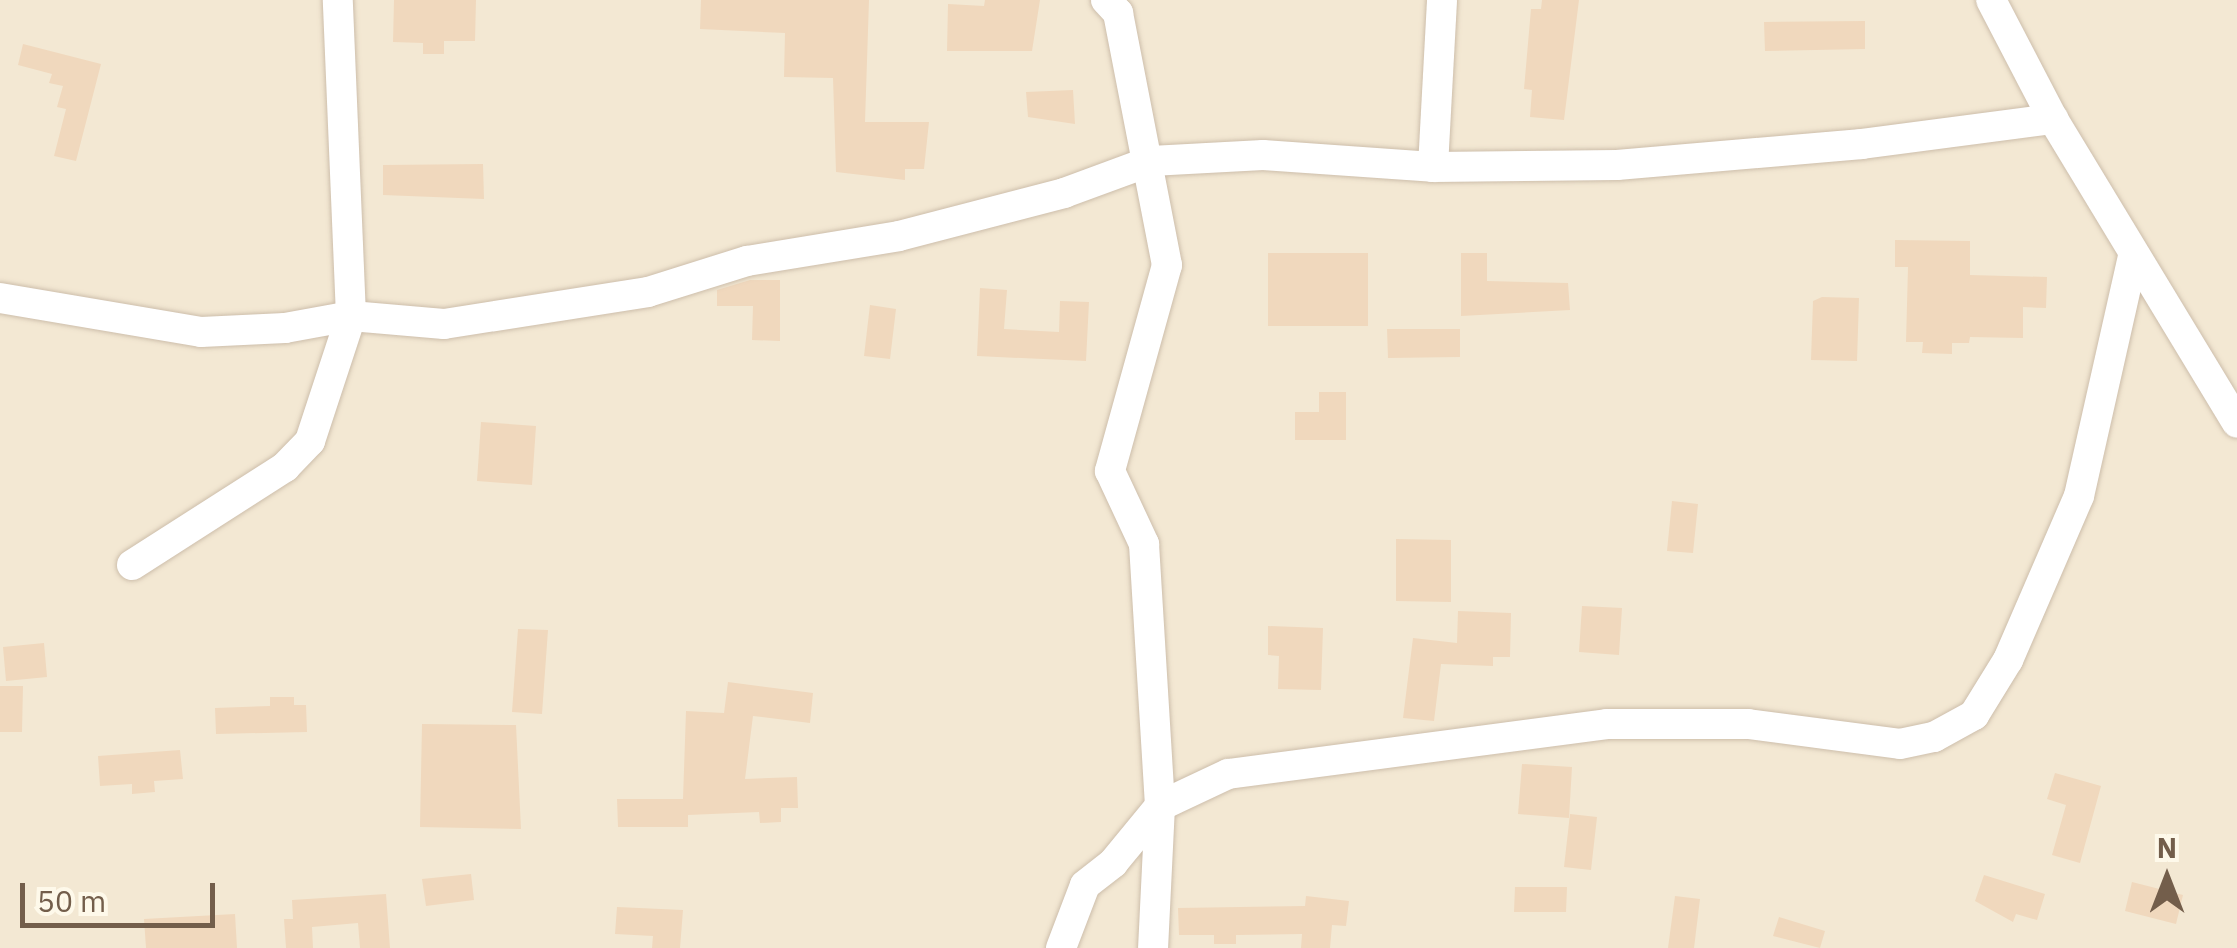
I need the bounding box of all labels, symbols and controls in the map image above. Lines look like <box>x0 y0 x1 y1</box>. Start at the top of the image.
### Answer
north arrow <box>2117 828 2217 928</box>
text: N <box>2157 829 2177 866</box>
scale bar <box>25 863 220 925</box>
text: 50 m <box>37 881 106 920</box>

